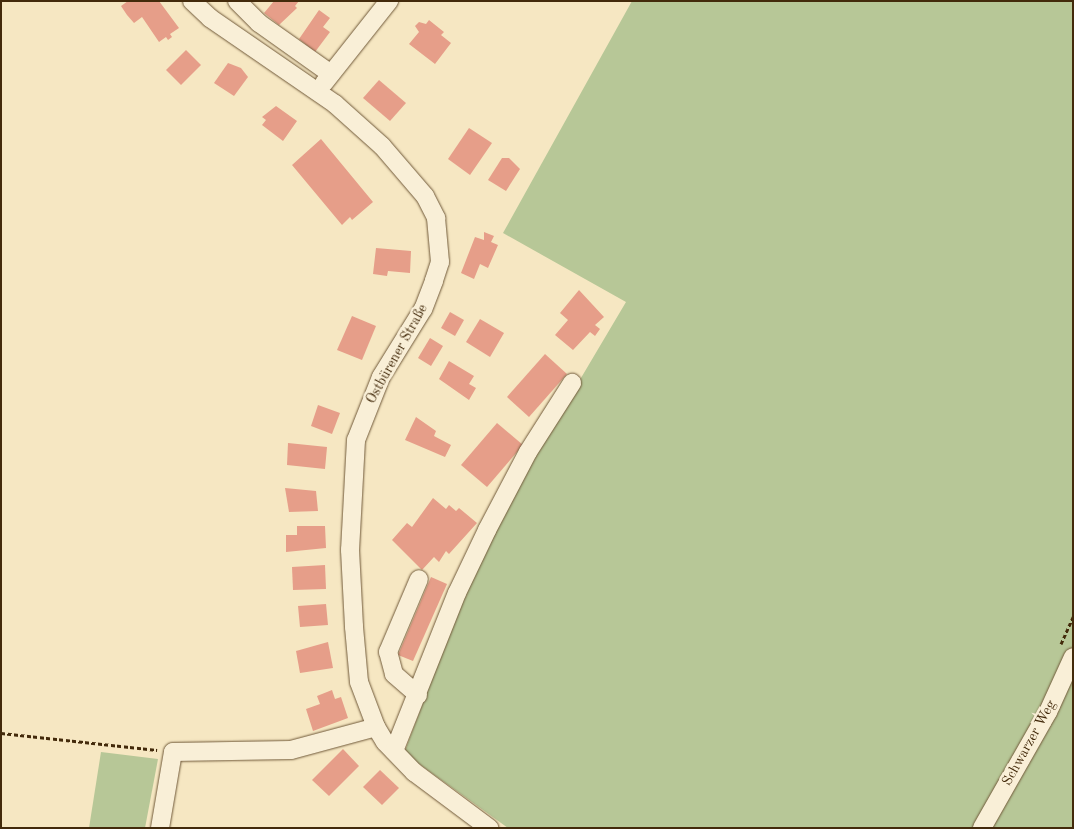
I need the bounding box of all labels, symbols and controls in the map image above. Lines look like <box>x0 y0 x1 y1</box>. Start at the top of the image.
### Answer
street label: Ostbürener Straße <box>363 301 431 407</box>
street label: Schwarzer Weg <box>999 697 1059 789</box>

